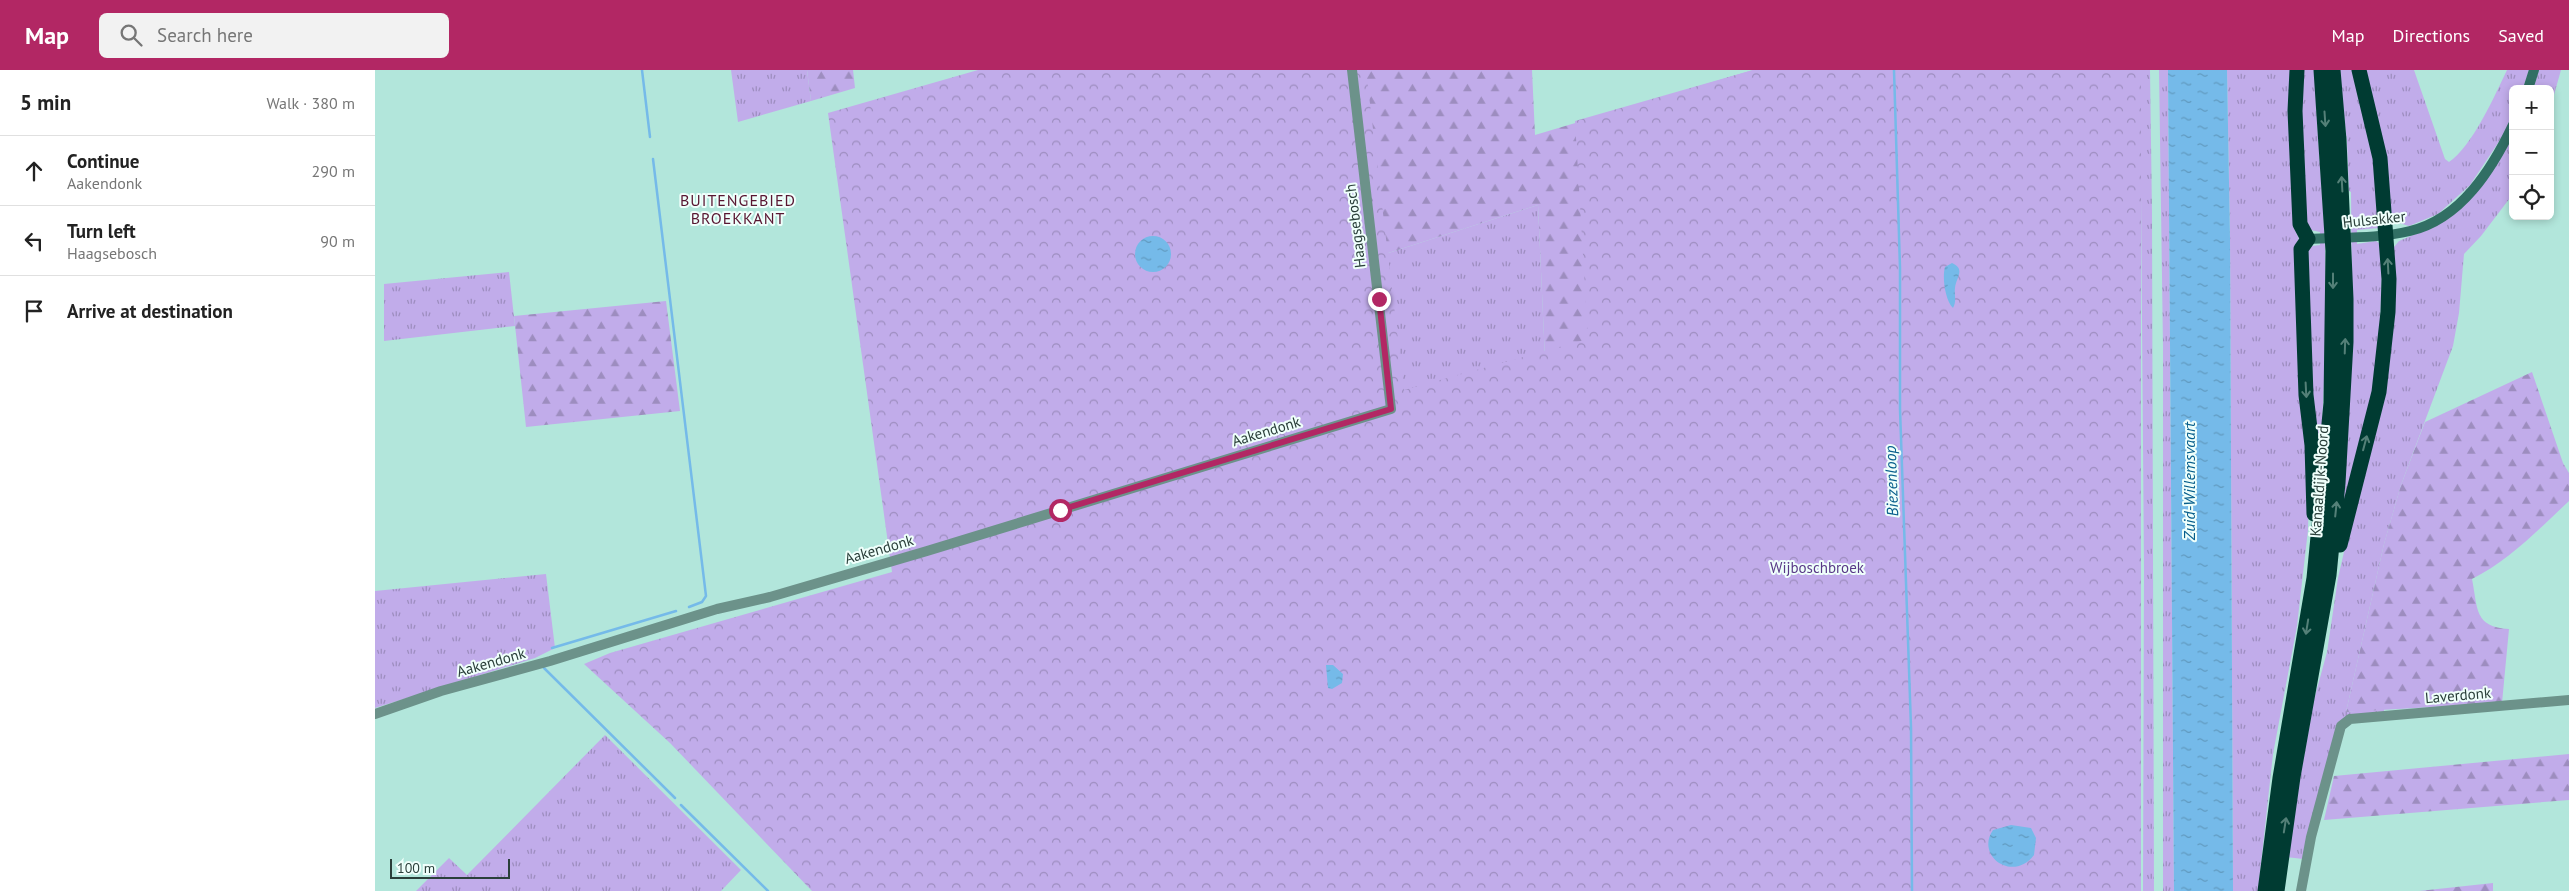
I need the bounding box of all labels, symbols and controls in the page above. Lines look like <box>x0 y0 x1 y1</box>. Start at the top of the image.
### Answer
search box <box>99 13 449 58</box>
text: Map <box>25 20 69 51</box>
icon: search <box>117 21 145 49</box>
text: Search here <box>157 23 253 47</box>
text: Map <box>2332 24 2364 47</box>
text: Directions <box>2392 24 2470 47</box>
text: Saved <box>2498 24 2544 47</box>
map controls <box>2509 85 2554 220</box>
button: + <box>2509 85 2554 130</box>
text: 5 min <box>20 89 71 116</box>
text: Walk · 380 m <box>266 93 355 113</box>
one-way arrow <box>2320 110 2330 126</box>
button: − <box>2509 130 2554 175</box>
text: Continue <box>67 149 139 173</box>
icon: ahead <box>20 157 48 185</box>
text: 290 m <box>312 161 355 181</box>
text: Aakendonk <box>67 173 142 193</box>
button: locate <box>2509 175 2554 220</box>
one-way arrow <box>2337 176 2346 192</box>
street label: Haagsebosch <box>1340 183 1370 269</box>
district label: BUITENGEBIED BROEKKANT <box>680 190 796 228</box>
street label: Hulsakker <box>2342 206 2406 232</box>
text: Turn left <box>67 219 136 243</box>
icon: left <box>20 227 48 255</box>
text: 90 m <box>320 231 355 251</box>
text: Haagsebosch <box>67 243 157 263</box>
one-way arrow <box>2384 258 2393 274</box>
one-way arrow <box>2328 272 2338 289</box>
route end <box>1368 288 1391 311</box>
icon: arrive <box>20 297 48 325</box>
text: Arrive at destination <box>67 299 233 323</box>
one-way arrow <box>2341 339 2350 355</box>
one-way arrow <box>2301 382 2311 398</box>
street label: Aakendonk <box>1229 411 1303 450</box>
water label: Zuid-Willemsvaart <box>2179 421 2199 541</box>
street label: Kanaaldijk-Noord <box>2306 425 2332 537</box>
one-way arrow <box>2361 436 2371 452</box>
water label: Biezenloop <box>1880 445 1902 517</box>
route start <box>1049 499 1072 522</box>
one-way arrow <box>2331 501 2340 517</box>
street label: Aakendonk <box>842 530 916 568</box>
park label: Wijboschbroek <box>1770 558 1865 577</box>
one-way arrow <box>2301 618 2311 634</box>
street label: Aakendonk <box>454 643 528 681</box>
street label: Laverdonk <box>2424 683 2493 707</box>
one-way arrow <box>2281 818 2291 834</box>
scale bar <box>390 856 510 879</box>
text: 100 m <box>397 859 435 877</box>

